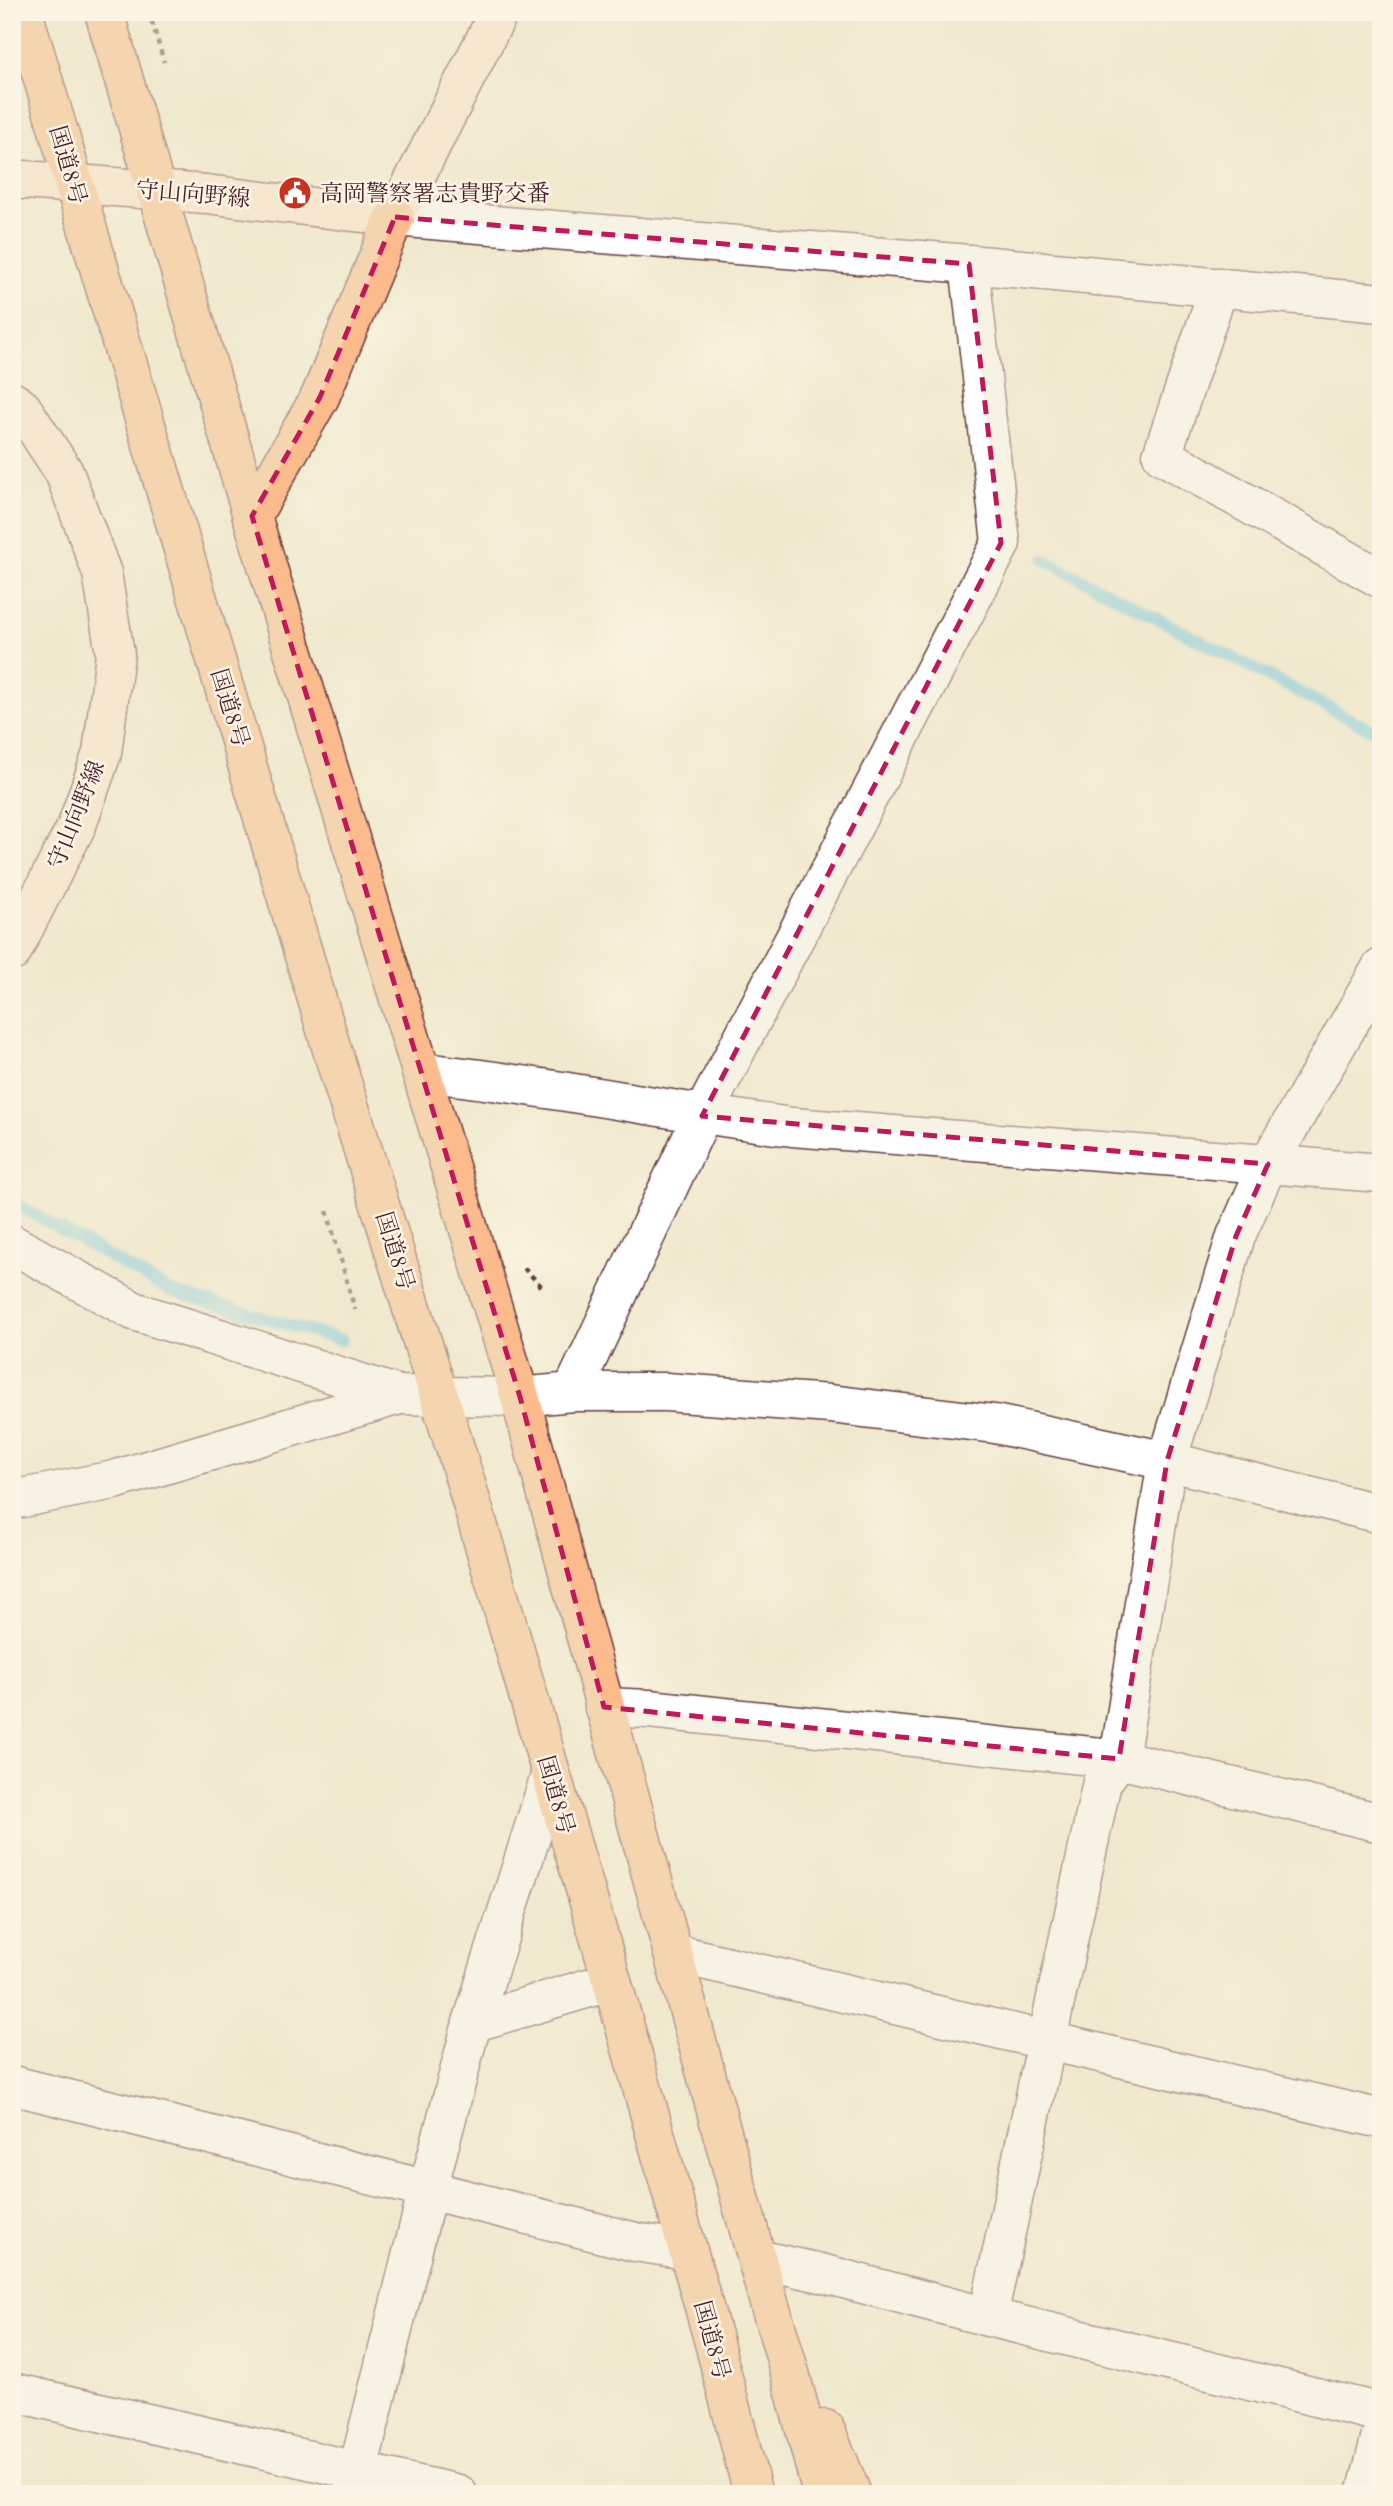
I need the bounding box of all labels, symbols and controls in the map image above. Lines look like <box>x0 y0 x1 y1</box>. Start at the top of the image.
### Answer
street label: 国道8号 <box>42 122 94 208</box>
street label: 守山向野線 <box>134 174 252 214</box>
public building icon: 高岡警察署志貴野交番 <box>276 174 314 212</box>
place label: 高岡警察署志貴野交番 <box>320 178 550 209</box>
street label: 国道8号 <box>203 665 257 751</box>
street label: 守山向野線 <box>40 756 112 874</box>
street label: 国道8号 <box>368 1208 422 1294</box>
street label: 国道8号 <box>530 1752 582 1838</box>
street label: 国道8号 <box>687 2297 737 2383</box>

